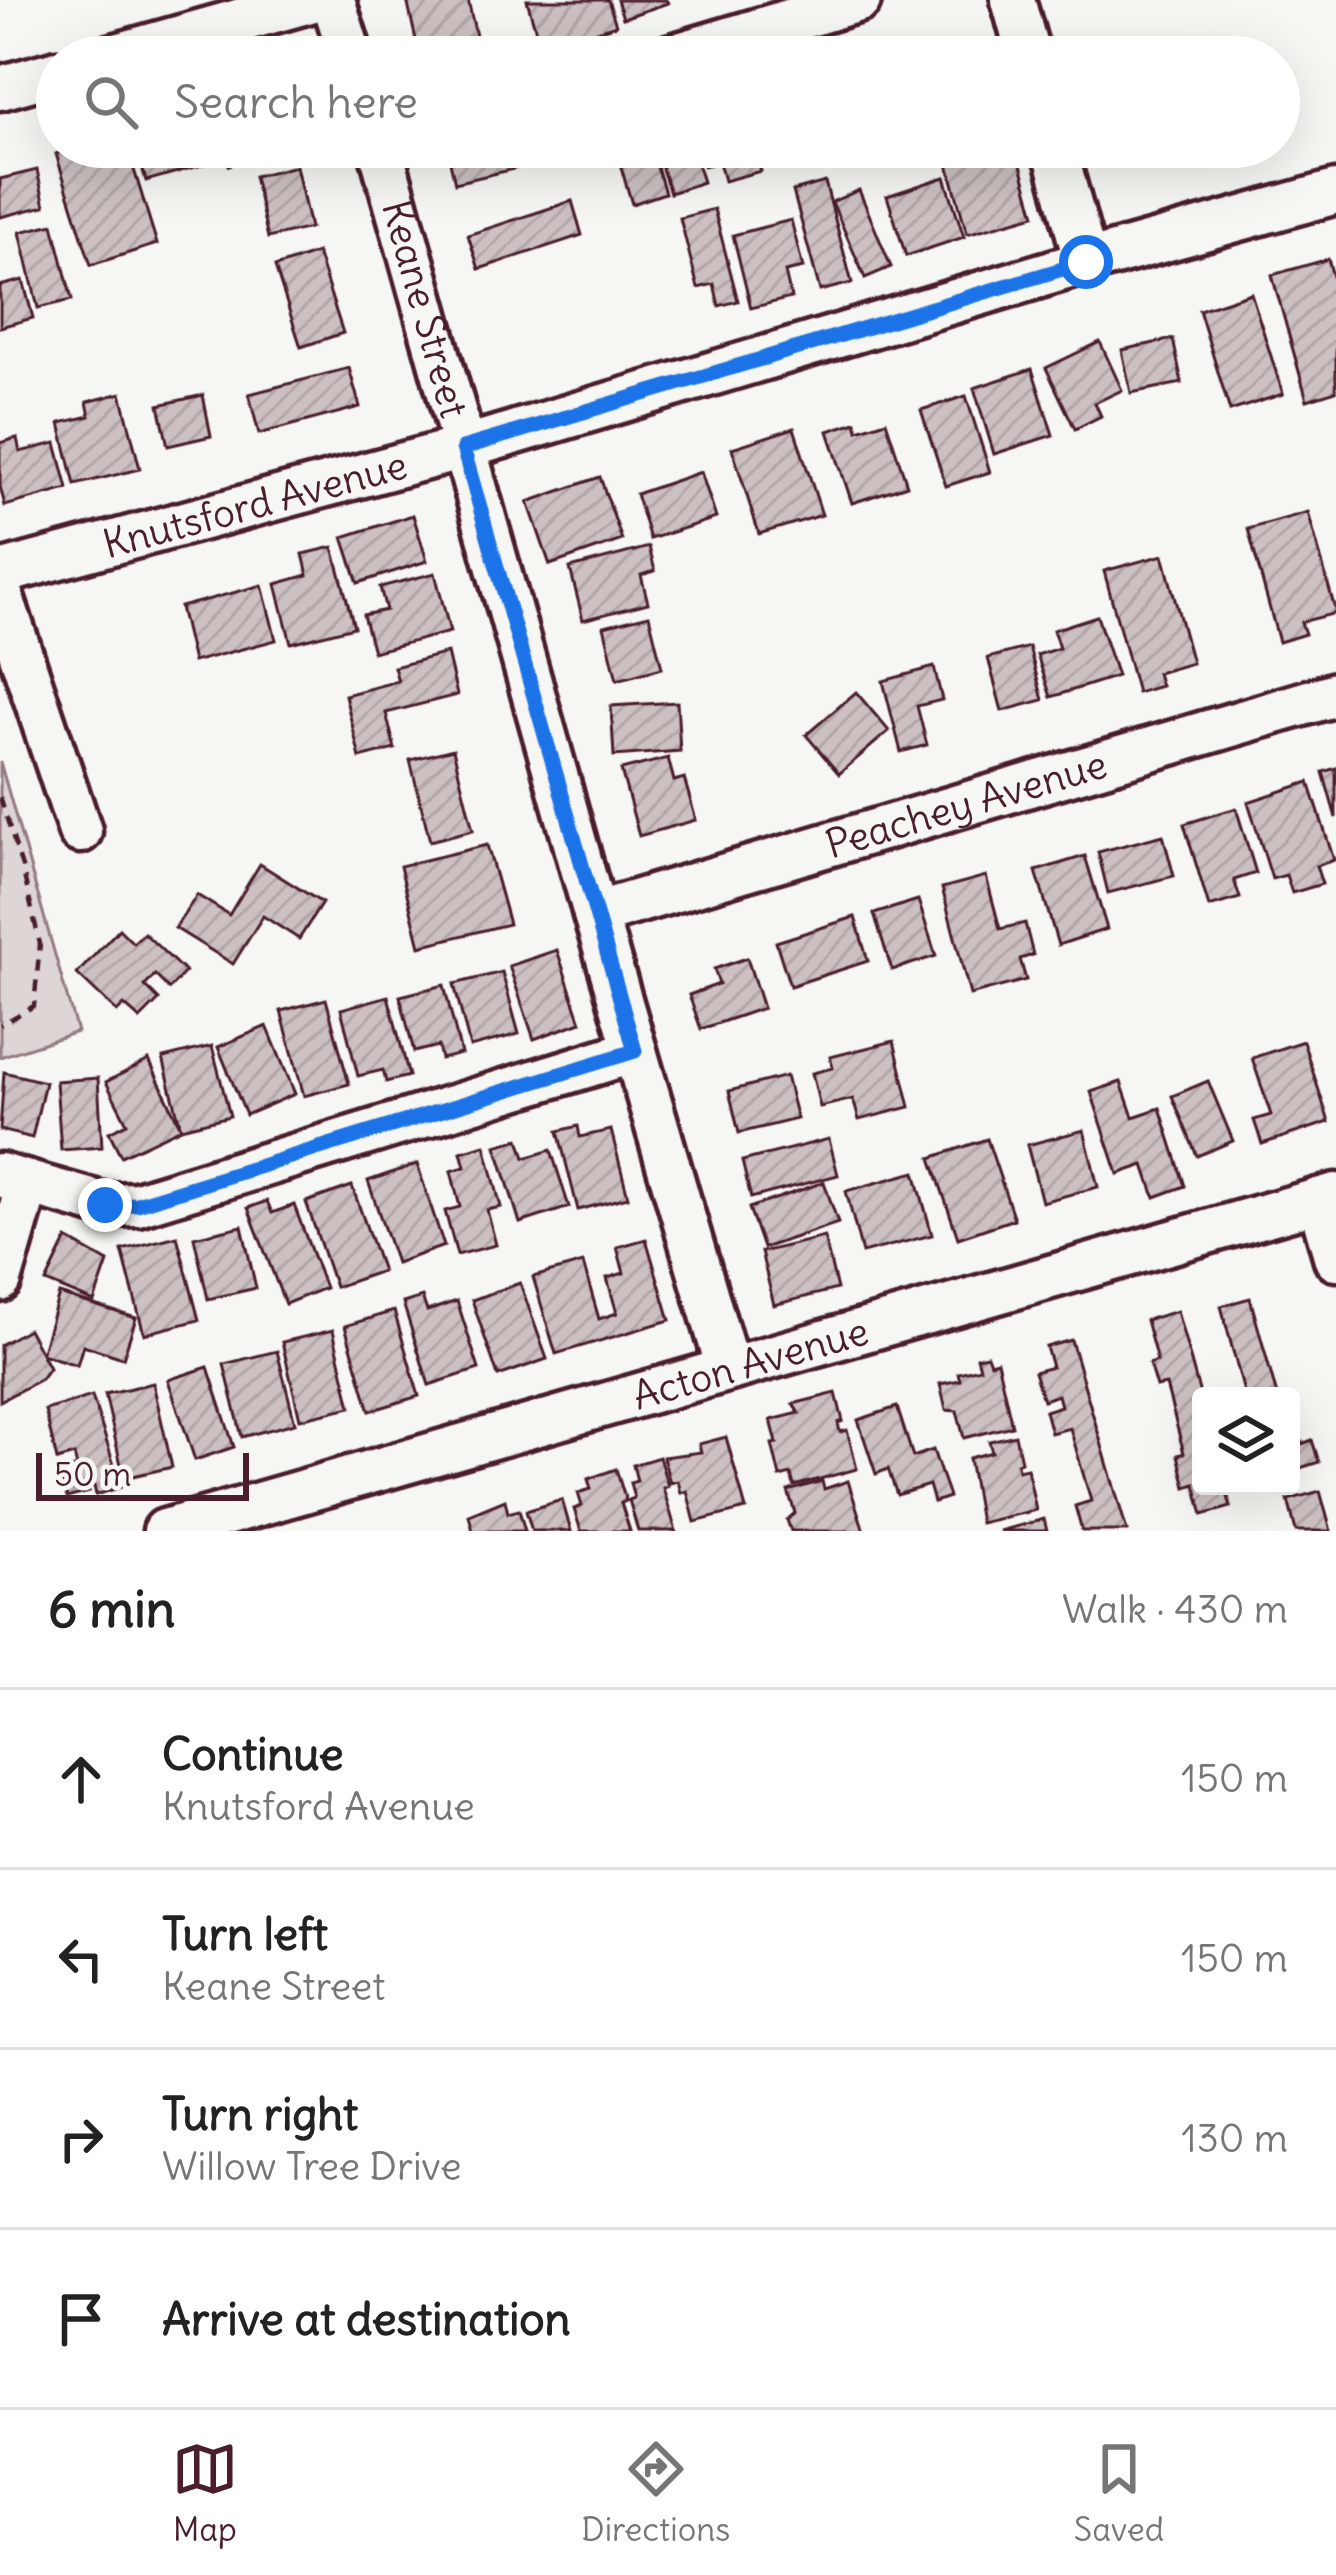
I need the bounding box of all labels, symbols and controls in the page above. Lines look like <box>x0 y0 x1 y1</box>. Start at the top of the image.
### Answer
search box <box>36 36 1300 168</box>
icon: search <box>78 69 144 135</box>
text: Search here <box>174 74 418 130</box>
street label: Keane Street <box>372 195 479 423</box>
route start <box>1059 235 1113 289</box>
street label: Knutsford Avenue <box>97 440 412 569</box>
street label: Peachey Avenue <box>820 739 1112 869</box>
route end <box>78 1178 132 1232</box>
street label: Acton Avenue <box>627 1306 874 1420</box>
map controls <box>1192 1387 1300 1495</box>
button: layers <box>1192 1387 1300 1495</box>
scale bar <box>36 1447 249 1500</box>
text: 50 m <box>54 1453 131 1495</box>
text: 6 min <box>48 1577 175 1641</box>
text: Walk · 430 m <box>1062 1585 1288 1634</box>
text: Continue <box>162 1726 344 1782</box>
icon: ahead <box>48 1746 114 1812</box>
text: 150 m <box>1181 1754 1288 1803</box>
text: Knutsford Avenue <box>162 1782 475 1831</box>
text: Turn left <box>162 1906 328 1962</box>
icon: left <box>48 1926 114 1992</box>
text: 150 m <box>1181 1934 1288 1983</box>
text: Keane Street <box>162 1962 385 2011</box>
text: Turn right <box>162 2086 358 2142</box>
icon: right <box>48 2106 114 2172</box>
text: 130 m <box>1181 2114 1288 2163</box>
text: Willow Tree Drive <box>162 2142 462 2191</box>
icon: arrive <box>48 2286 114 2352</box>
text: Arrive at destination <box>162 2291 571 2347</box>
tab: Map <box>172 2436 238 2550</box>
tab: Directions <box>581 2436 730 2550</box>
tab: Saved <box>1074 2436 1164 2550</box>

